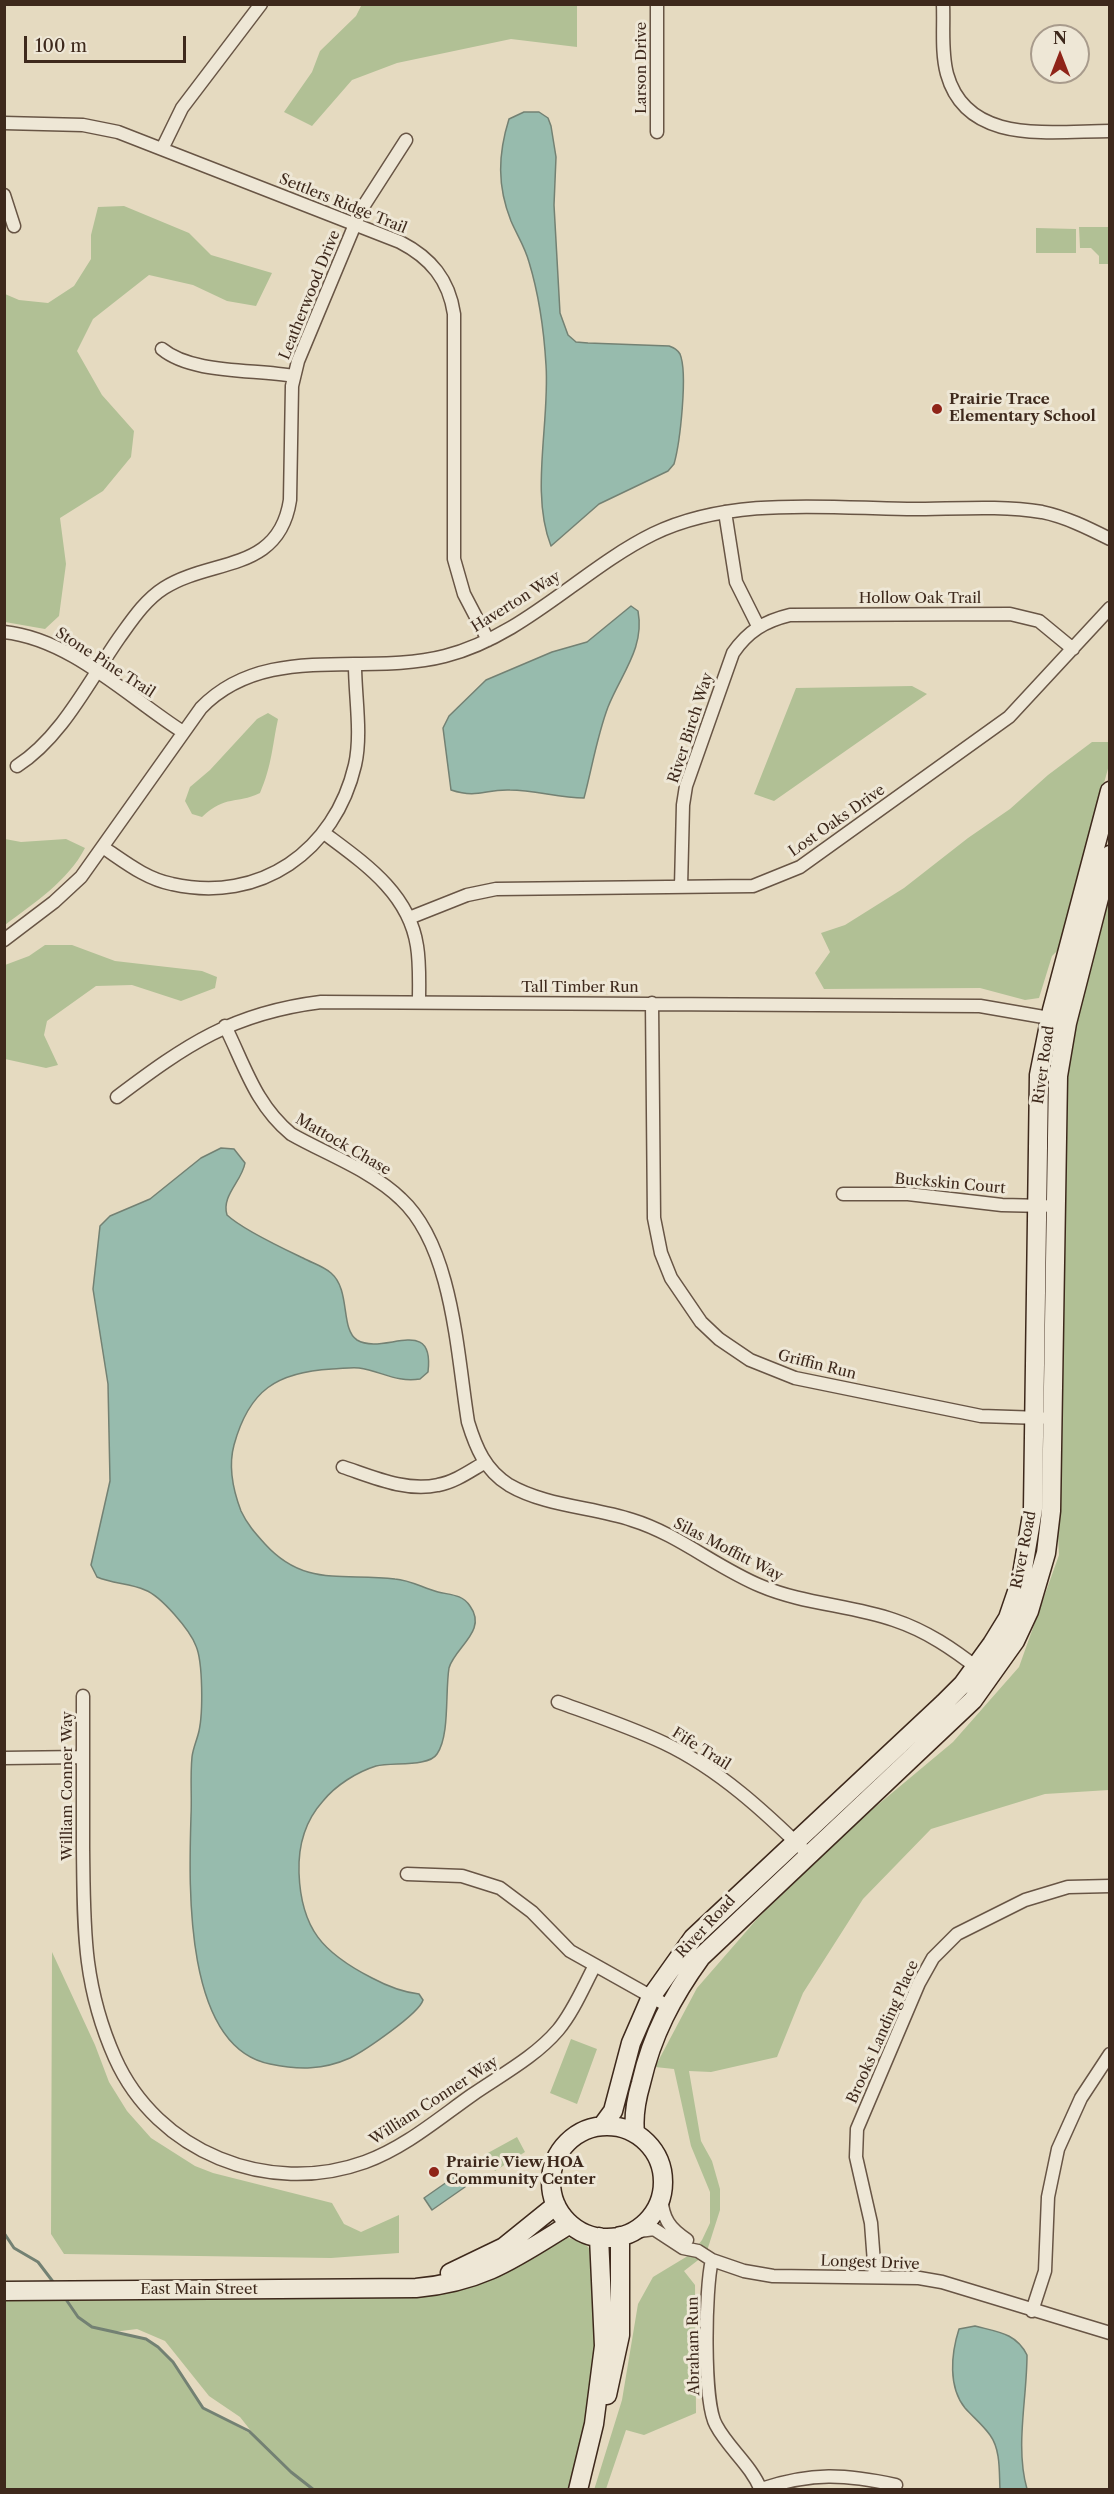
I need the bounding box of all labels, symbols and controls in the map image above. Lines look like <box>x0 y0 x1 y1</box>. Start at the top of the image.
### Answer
street label: Larson Drive <box>633 22 651 114</box>
scale bar <box>27 24 189 62</box>
north arrow <box>1030 24 1090 84</box>
text: N <box>1053 28 1067 48</box>
text: 100 m <box>35 35 87 57</box>
street label: Settlers Ridge Trail <box>277 170 409 238</box>
street label: Leatherwood Drive <box>276 228 344 362</box>
place label: Prairie Trace Elementary School <box>949 391 1096 426</box>
marker: Prairie Trace Elementary School <box>930 402 944 416</box>
street label: Haverton Way <box>468 567 564 637</box>
street label: Hollow Oak Trail <box>859 590 981 608</box>
street label: Stone Pine Trail <box>52 624 158 702</box>
street label: River Birch Way <box>665 670 717 786</box>
street label: Lost Oaks Drive <box>785 781 889 861</box>
street label: Tall Timber Run <box>521 979 639 997</box>
street label: River Road <box>1030 1025 1058 1105</box>
street label: Mattock Chase <box>292 1110 394 1180</box>
street label: Buckskin Court <box>894 1170 1006 1198</box>
street label: Griffin Run <box>776 1347 858 1383</box>
street label: River Road <box>1008 1510 1040 1590</box>
street label: Silas Moffitt Way <box>670 1515 786 1585</box>
street label: William Conner Way <box>59 1711 77 1861</box>
street label: Fife Trail <box>669 1724 733 1774</box>
street label: River Road <box>673 1892 739 1962</box>
street label: Brooks Landing Place <box>843 1958 923 2106</box>
street label: William Conner Way <box>366 2053 502 2149</box>
place label: Prairie View HOA Community Center <box>446 2154 596 2189</box>
marker: Prairie View HOA Community Center <box>427 2165 441 2179</box>
street label: Longest Drive <box>820 2252 920 2274</box>
street label: East Main Street <box>140 2281 258 2299</box>
street label: Abraham Run <box>684 2296 704 2396</box>

